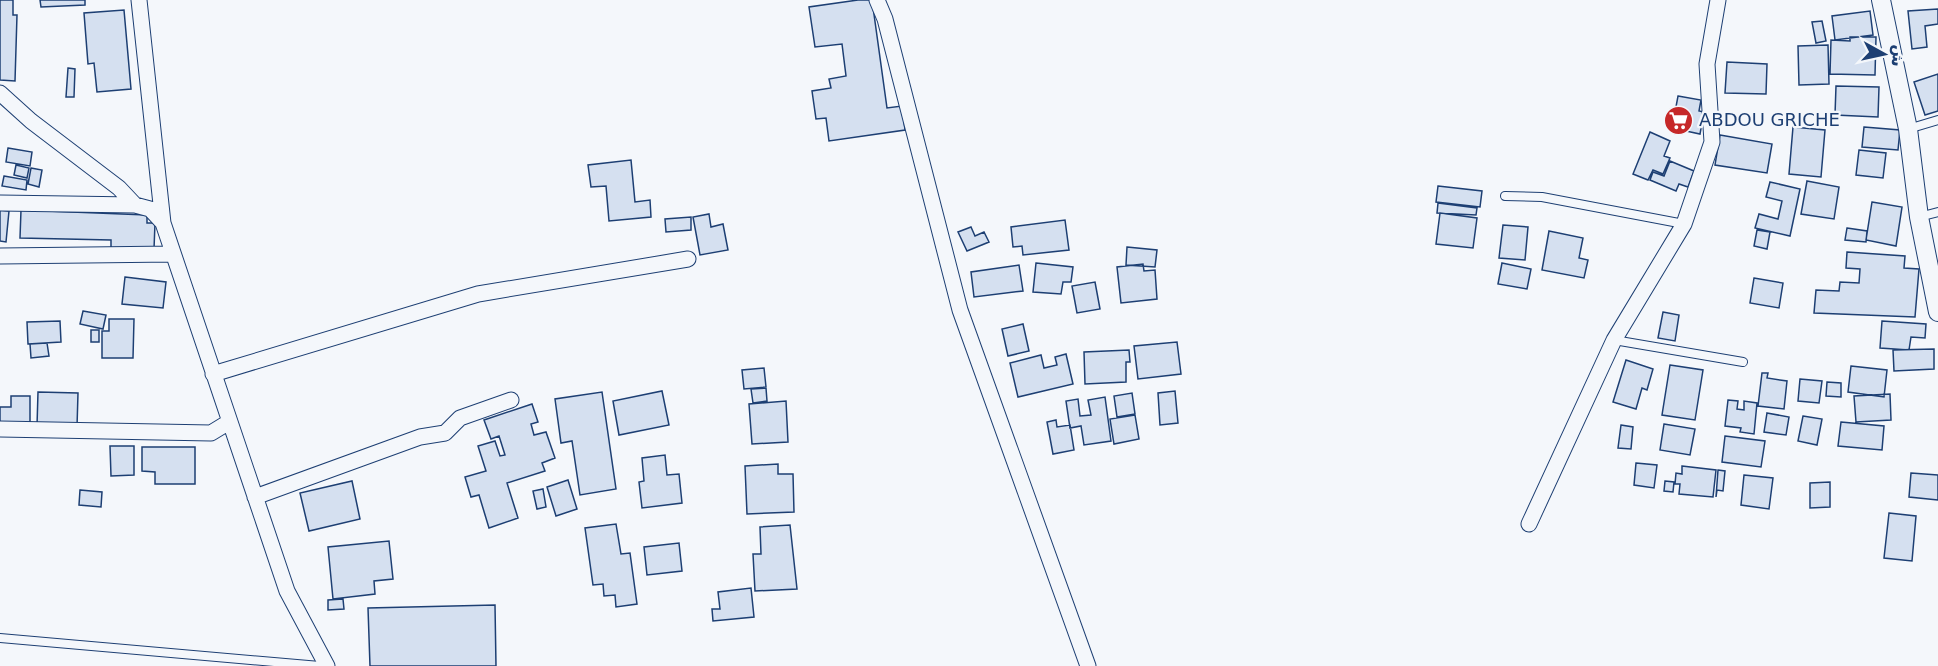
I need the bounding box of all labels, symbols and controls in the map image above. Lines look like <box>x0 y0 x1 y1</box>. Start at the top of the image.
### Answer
north arrow <box>1854 24 1914 84</box>
text: ش <box>1887 44 1909 68</box>
supermarket icon: ABDOU GRICHE <box>1662 104 1694 136</box>
place label: ABDOU GRICHE <box>1699 109 1840 130</box>

